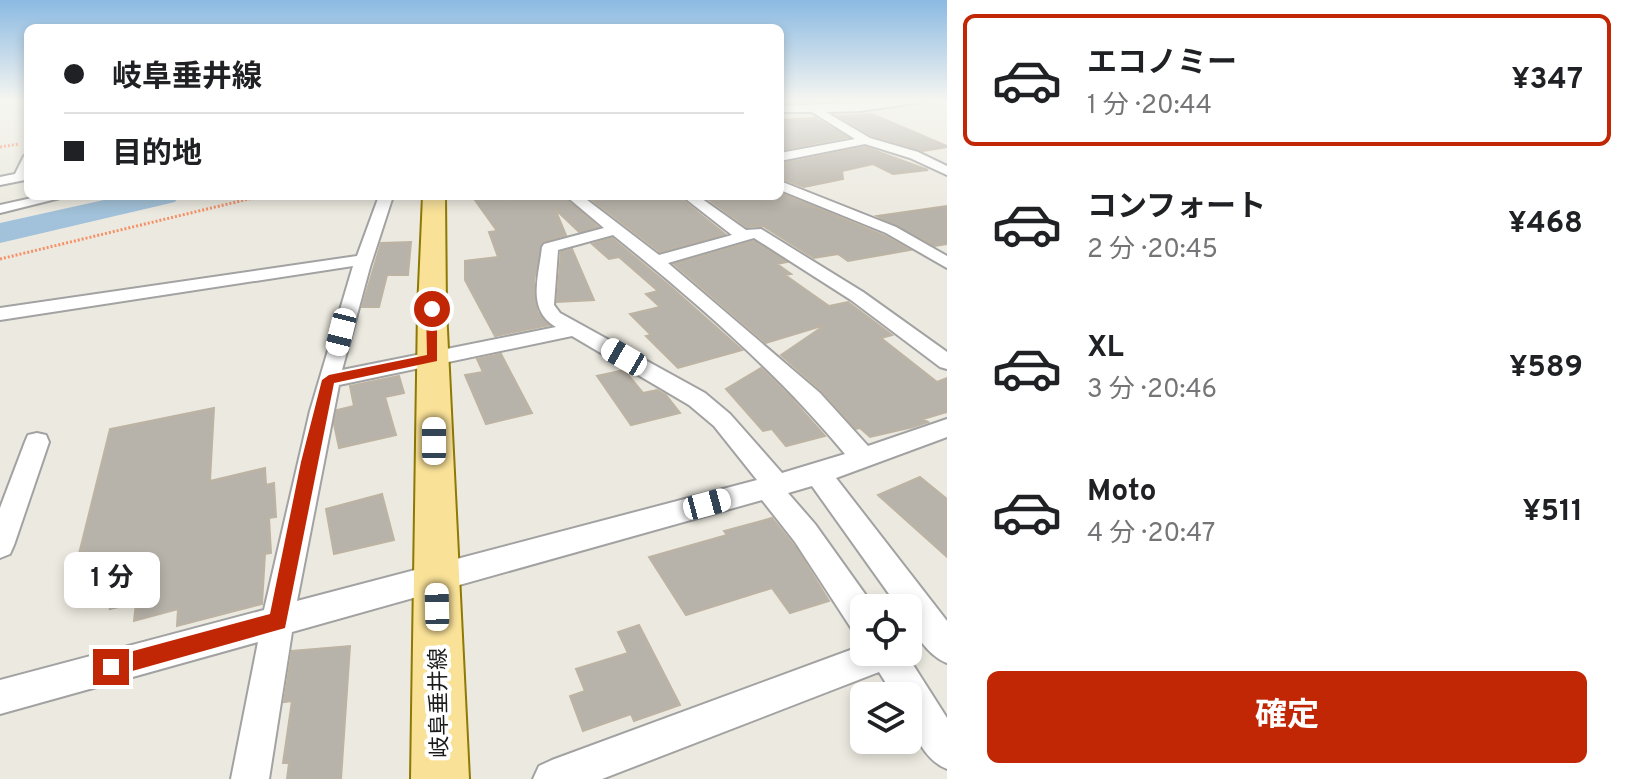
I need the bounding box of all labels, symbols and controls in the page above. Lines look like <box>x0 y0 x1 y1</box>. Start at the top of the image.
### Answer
icon: car <box>991 44 1063 116</box>
text: エコノミー <box>1087 46 1237 83</box>
text: 岐阜垂井線 <box>112 60 262 97</box>
text: ¥347 <box>1511 62 1583 99</box>
text: 1 分 · 20:44 <box>1087 90 1212 123</box>
text: 目的地 <box>112 137 202 174</box>
icon: car <box>991 188 1063 260</box>
text: コンフォート <box>1087 190 1266 227</box>
text: ¥468 <box>1508 206 1583 243</box>
text: 2 分 · 20:45 <box>1087 234 1218 267</box>
route start <box>414 291 450 327</box>
car <box>324 306 358 358</box>
text: XL <box>1087 330 1124 367</box>
icon: car <box>991 332 1063 404</box>
car <box>597 335 651 379</box>
text: ¥589 <box>1509 350 1583 387</box>
text: 3 分 · 20:46 <box>1087 374 1217 407</box>
car <box>422 417 446 465</box>
text: Moto <box>1087 474 1157 511</box>
icon: car <box>991 476 1063 548</box>
car <box>681 486 733 522</box>
text: ¥511 <box>1522 494 1583 531</box>
text: 4 分 · 20:47 <box>1087 518 1215 551</box>
callout: 1 分 <box>63 551 159 607</box>
text: 1 分 <box>91 563 133 596</box>
car <box>425 583 449 631</box>
map controls <box>850 594 922 754</box>
button: locate <box>850 594 922 666</box>
street label: 岐阜垂井線 <box>426 648 455 758</box>
route end <box>93 649 129 685</box>
button: 確定 <box>987 671 1587 763</box>
button: layers <box>850 682 922 754</box>

